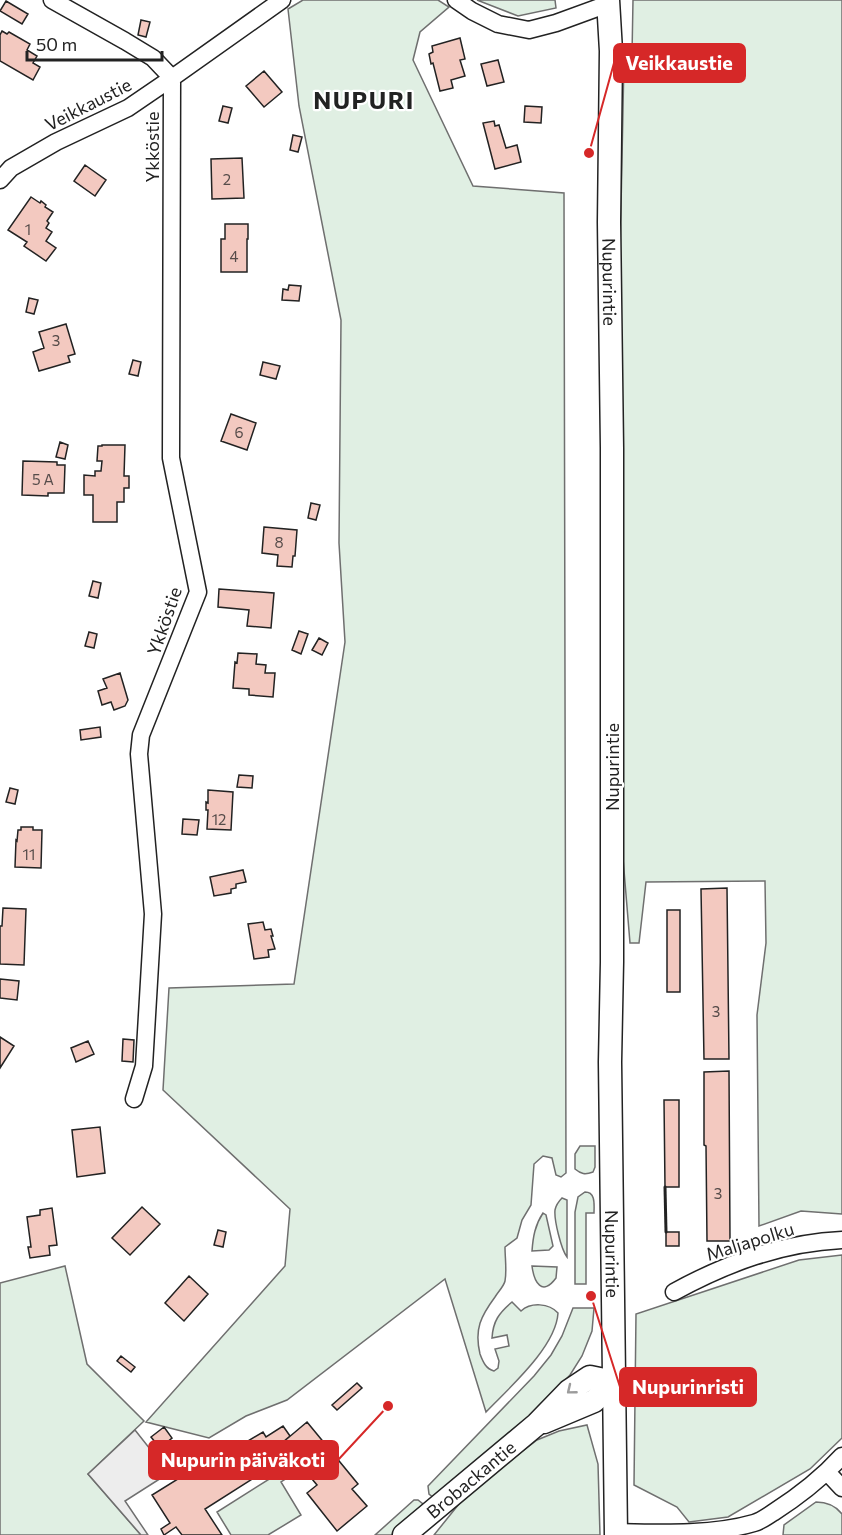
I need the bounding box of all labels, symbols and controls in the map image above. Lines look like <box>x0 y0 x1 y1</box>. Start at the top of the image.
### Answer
scale bar <box>27 24 162 62</box>
text: 50 m <box>36 33 77 55</box>
callout: Veikkaustie <box>614 44 745 82</box>
text: Veikkaustie <box>625 50 733 74</box>
street label: Veikkaustie <box>41 73 135 135</box>
district label: NUPURI <box>313 85 415 114</box>
street label: Ykköstie <box>141 111 163 183</box>
house number: 2 <box>223 170 231 188</box>
house number: 1 <box>25 220 31 238</box>
street label: Nupurintie <box>598 238 621 326</box>
house number: 4 <box>230 247 239 265</box>
house number: 3 <box>52 331 60 349</box>
house number: 6 <box>234 423 244 441</box>
house number: 5 A <box>32 470 54 488</box>
house number: 8 <box>274 533 284 551</box>
street label: Ykköstie <box>142 584 186 658</box>
street label: Nupurintie <box>601 723 623 811</box>
house number: 12 <box>212 810 226 828</box>
house number: 11 <box>23 845 35 863</box>
house number: 3 <box>712 1002 720 1020</box>
house number: 3 <box>714 1184 722 1202</box>
street label: Nupurintie <box>601 1210 624 1298</box>
street label: Maljapolku <box>703 1217 797 1265</box>
callout: Nupurinristi <box>620 1368 756 1406</box>
text: Nupurinristi <box>632 1374 744 1398</box>
one-way arrow <box>567 1383 578 1394</box>
street label: Brobackantie <box>422 1436 520 1523</box>
callout: Nupurin päiväkoti <box>149 1441 338 1479</box>
text: Nupurin päiväkoti <box>161 1447 325 1471</box>

